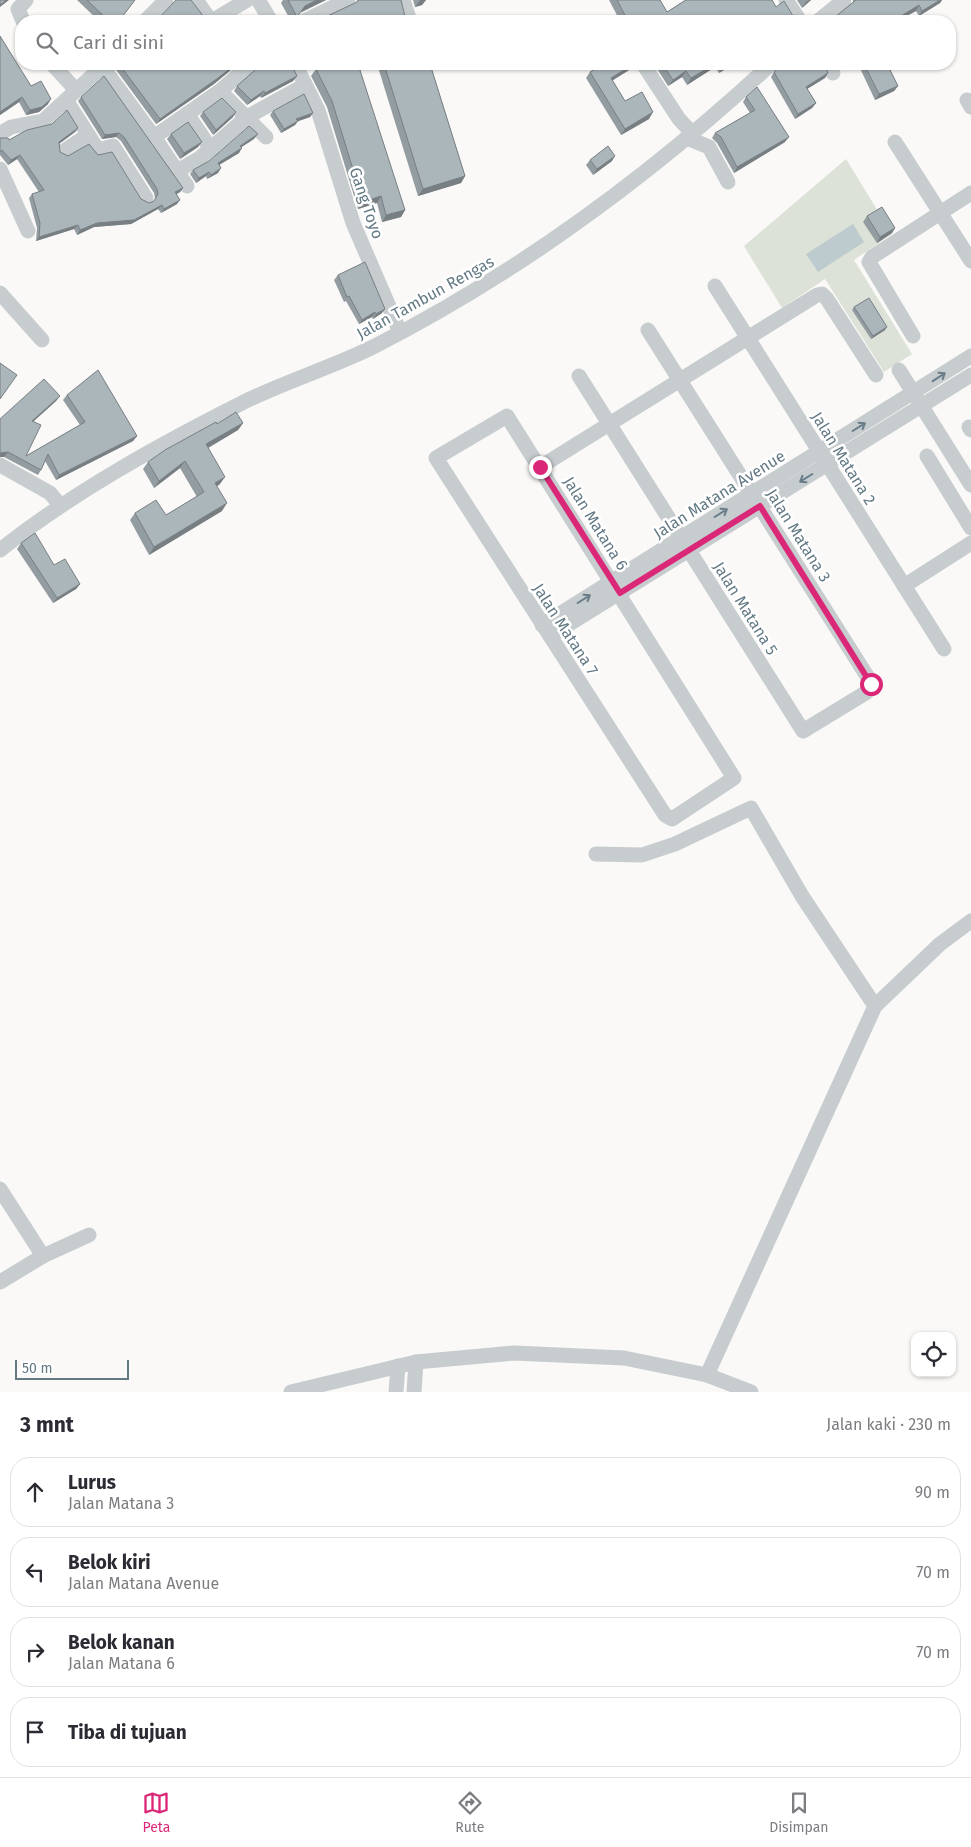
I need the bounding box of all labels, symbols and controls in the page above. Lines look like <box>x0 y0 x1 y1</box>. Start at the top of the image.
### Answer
search box <box>15 15 956 70</box>
icon: search <box>33 29 61 57</box>
text: Cari di sini <box>73 31 164 54</box>
street label: Gang Toyo <box>345 165 388 242</box>
street label: Jalan Tambun Rengas <box>353 252 497 343</box>
one-way arrow <box>931 372 945 382</box>
street label: Jalan Matana 2 <box>807 408 880 508</box>
one-way arrow <box>852 422 866 432</box>
street label: Jalan Matana Avenue <box>650 446 788 543</box>
route end <box>529 456 552 479</box>
street label: Jalan Matana 6 <box>559 473 632 574</box>
one-way arrow <box>799 473 813 483</box>
street label: Jalan Matana 3 <box>762 485 835 585</box>
one-way arrow <box>714 508 728 518</box>
street label: Jalan Matana 5 <box>709 558 782 658</box>
street label: Jalan Matana 7 <box>529 580 602 679</box>
one-way arrow <box>576 594 590 604</box>
route start <box>860 673 883 696</box>
map controls <box>911 1332 956 1377</box>
button: locate <box>911 1332 956 1377</box>
scale bar <box>15 1357 129 1380</box>
text: 50 m <box>22 1360 53 1377</box>
text: 3 mnt <box>20 1412 74 1438</box>
text: Jalan kaki · 230 m <box>826 1415 951 1434</box>
text: Lurus <box>68 1471 116 1494</box>
icon: ahead <box>21 1478 49 1506</box>
text: 90 m <box>915 1483 950 1502</box>
text: Jalan Matana 3 <box>68 1494 174 1513</box>
text: Belok kiri <box>68 1551 151 1574</box>
icon: left <box>21 1558 49 1586</box>
text: 70 m <box>916 1563 950 1582</box>
text: Jalan Matana Avenue <box>68 1574 219 1593</box>
text: Belok kanan <box>68 1631 175 1654</box>
icon: right <box>21 1638 49 1666</box>
text: 70 m <box>916 1643 950 1662</box>
text: Jalan Matana 6 <box>68 1654 175 1673</box>
icon: arrive <box>21 1718 49 1746</box>
text: Tiba di tujuan <box>68 1721 187 1744</box>
tab: Peta <box>142 1789 170 1836</box>
tab: Rute <box>455 1789 484 1836</box>
tab: Disimpan <box>769 1789 829 1836</box>

